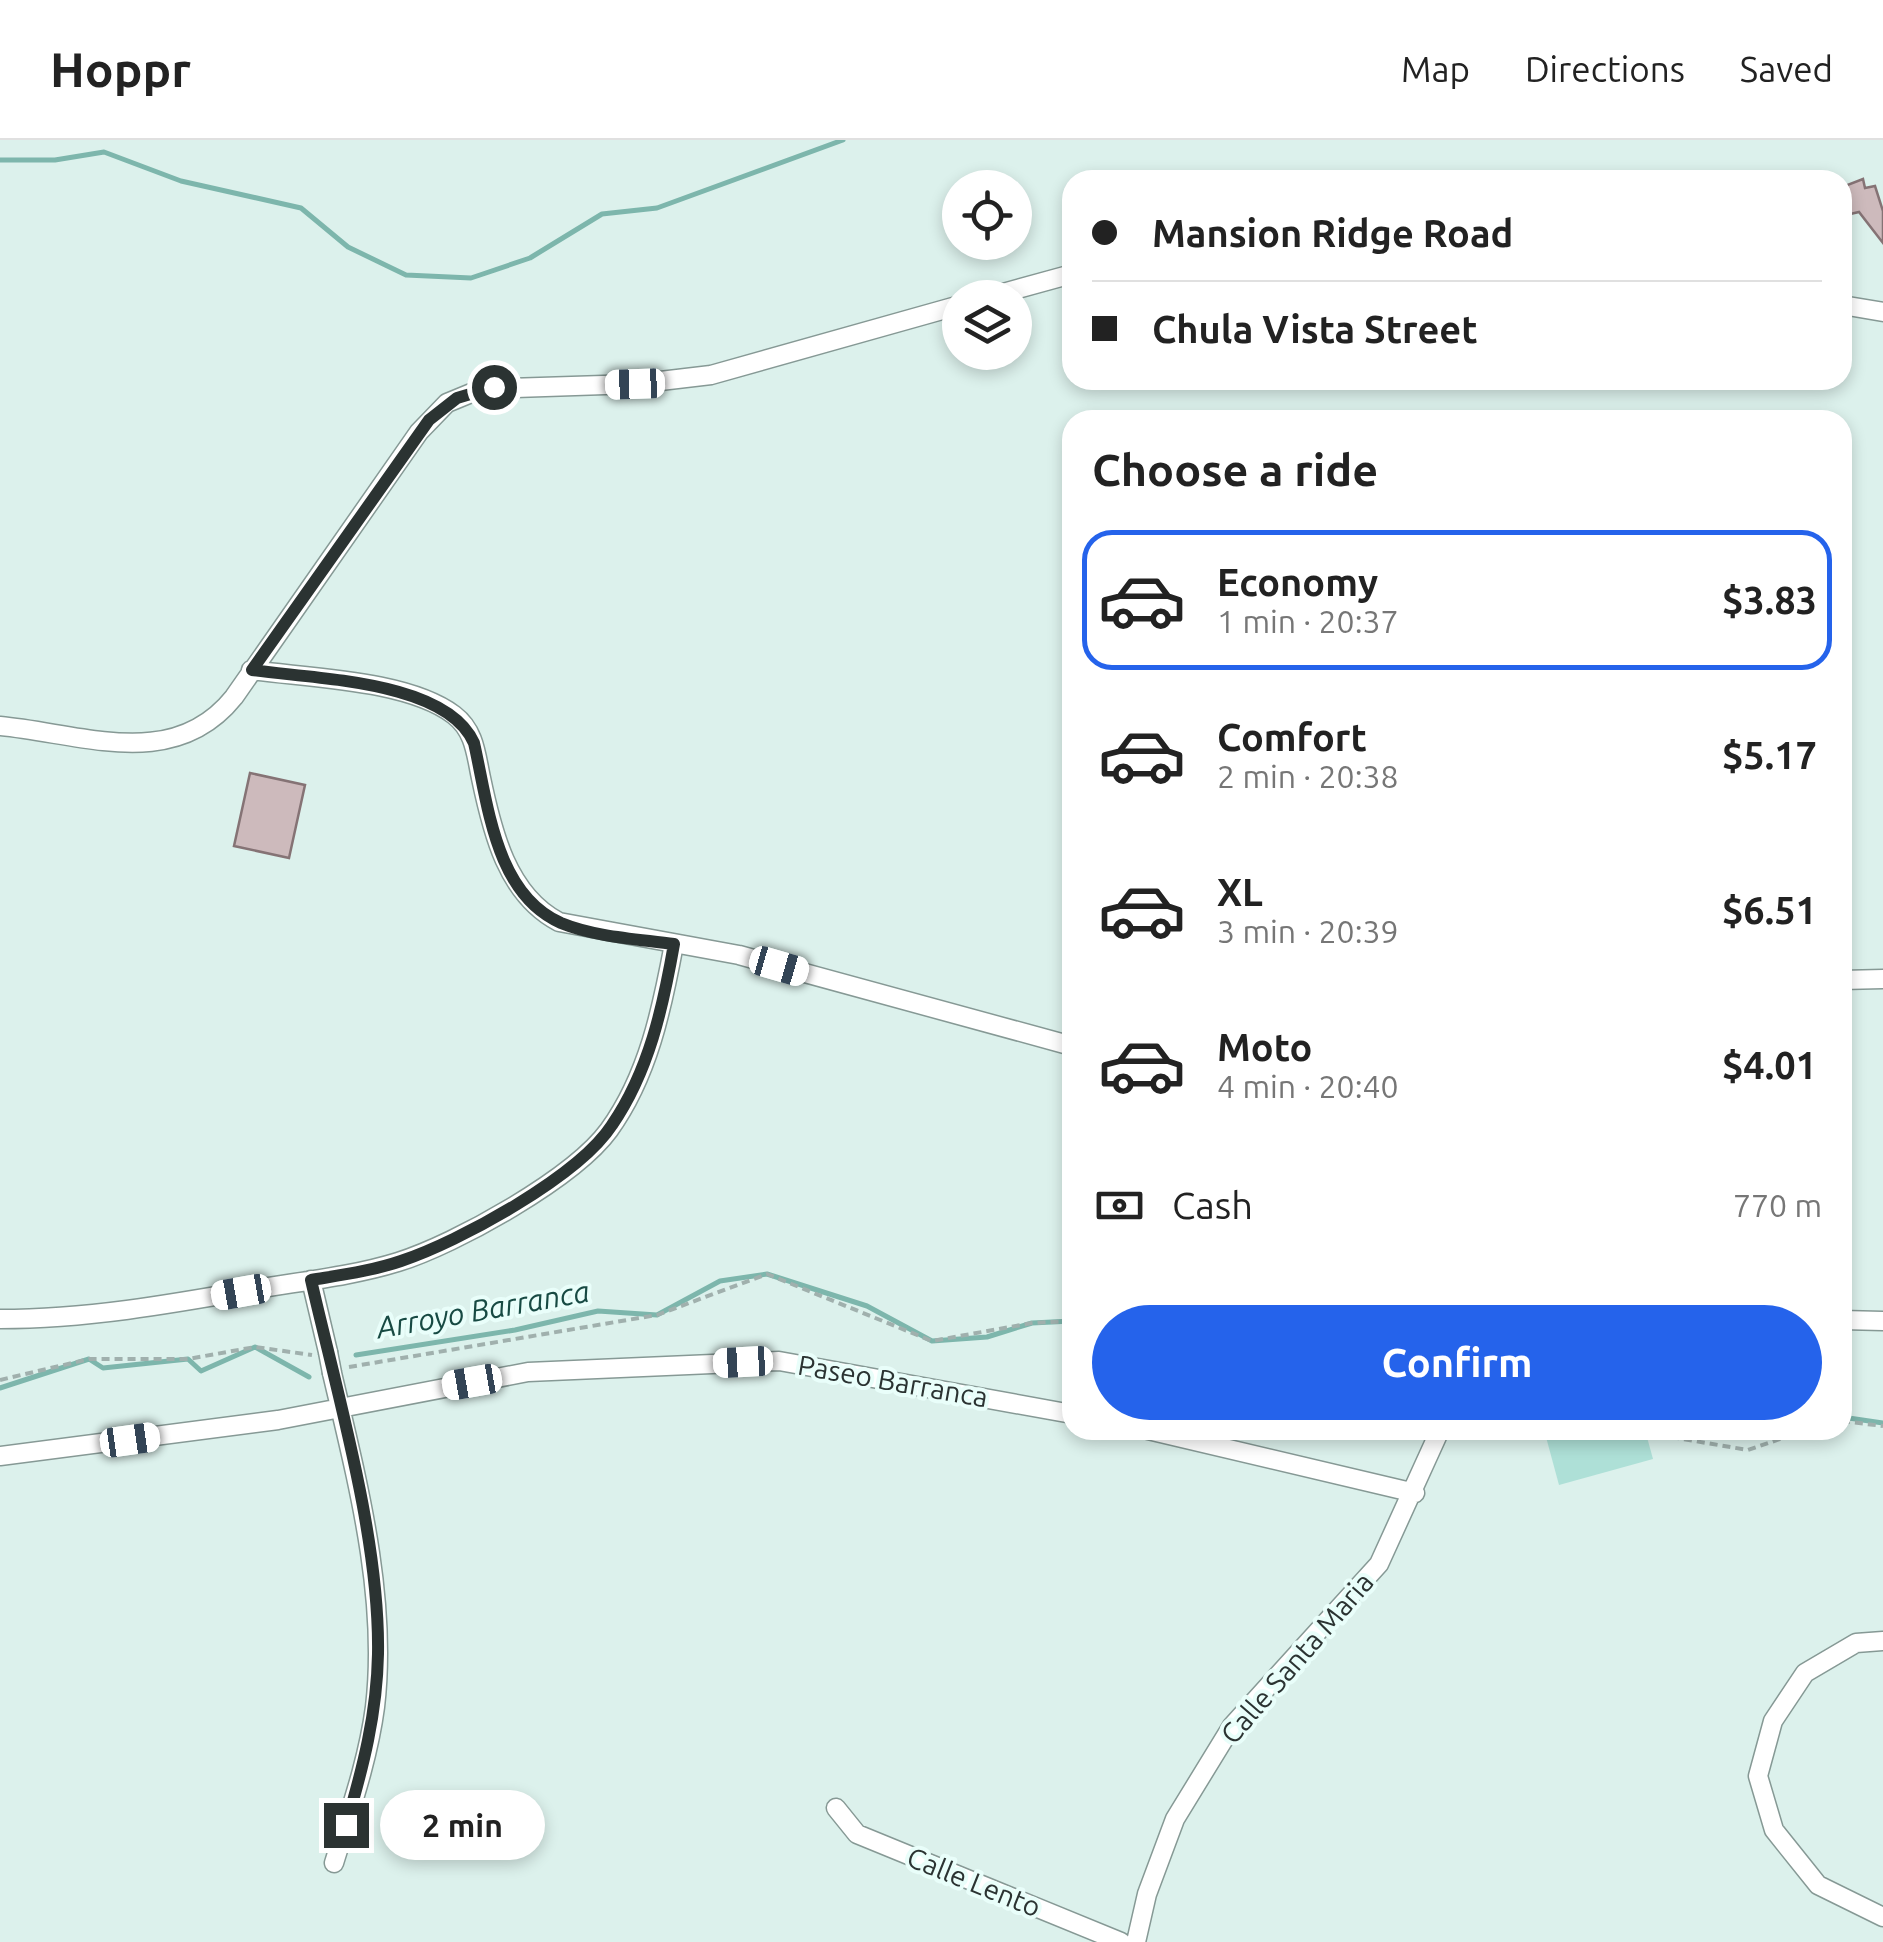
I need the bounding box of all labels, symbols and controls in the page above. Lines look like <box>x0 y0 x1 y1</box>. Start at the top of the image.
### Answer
text: Hoppr <box>50 42 191 96</box>
text: Map <box>1401 49 1470 89</box>
text: Directions <box>1525 49 1685 89</box>
text: Saved <box>1740 49 1833 89</box>
map controls <box>942 170 1032 370</box>
button: locate <box>942 170 1032 260</box>
text: Mansion Ridge Road <box>1152 212 1513 254</box>
button: layers <box>942 280 1032 370</box>
text: Chula Vista Street <box>1152 308 1478 350</box>
route start <box>472 365 517 410</box>
car <box>604 368 666 400</box>
text: Choose a ride <box>1092 444 1378 495</box>
icon: car <box>1097 555 1187 645</box>
text: Economy <box>1217 561 1378 603</box>
text: $3.83 <box>1722 579 1817 621</box>
text: 1 min · 20:37 <box>1217 603 1399 639</box>
icon: car <box>1097 710 1187 800</box>
text: Comfort <box>1217 716 1367 758</box>
text: $5.17 <box>1722 734 1817 776</box>
text: 2 min · 20:38 <box>1217 758 1399 794</box>
icon: car <box>1097 865 1187 955</box>
text: XL <box>1217 871 1263 913</box>
text: $6.51 <box>1722 889 1817 931</box>
text: 3 min · 20:39 <box>1217 913 1399 949</box>
car <box>746 943 812 989</box>
icon: car <box>1097 1020 1187 1110</box>
text: Moto <box>1217 1026 1312 1068</box>
text: $4.01 <box>1722 1044 1817 1086</box>
text: 4 min · 20:40 <box>1217 1068 1399 1104</box>
icon: cash <box>1092 1178 1147 1233</box>
text: Cash <box>1172 1184 1253 1226</box>
text: 770 m <box>1733 1187 1822 1223</box>
car <box>209 1272 273 1312</box>
water label: Arroyo Barranca <box>372 1274 592 1345</box>
button: Confirm <box>1092 1305 1822 1420</box>
car <box>712 1345 774 1379</box>
street label: Paseo Barranca <box>796 1349 991 1412</box>
car <box>440 1362 504 1402</box>
car <box>98 1421 162 1459</box>
street label: Calle Santa Maria <box>1214 1566 1379 1749</box>
callout: 2 min <box>381 1790 546 1860</box>
route end <box>324 1803 369 1848</box>
text: 2 min <box>422 1807 503 1843</box>
street label: Calle Lento <box>903 1841 1045 1922</box>

